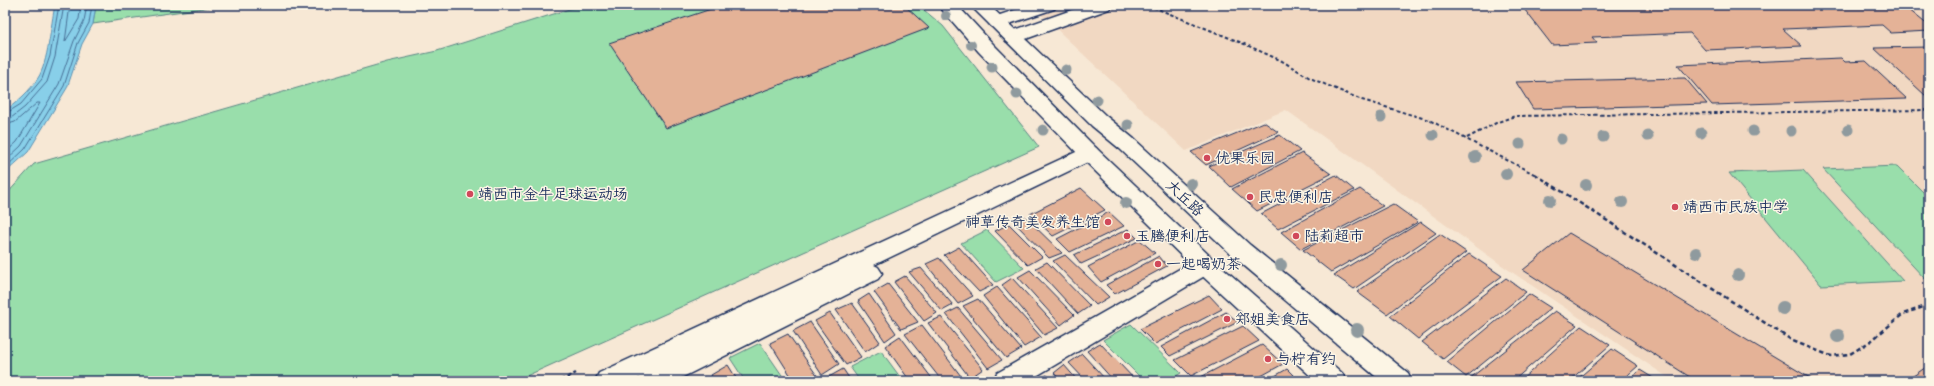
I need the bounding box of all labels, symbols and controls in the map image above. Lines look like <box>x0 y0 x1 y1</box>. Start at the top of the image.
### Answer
place label: 优果乐园 <box>1215 149 1275 167</box>
marker: 优果乐园 <box>1202 153 1212 163</box>
street label: 大丘路 <box>1162 176 1208 220</box>
place label: 靖西市金牛足球运动场 <box>478 185 628 203</box>
place label: 民忠便利店 <box>1258 188 1333 206</box>
marker: 靖西市金牛足球运动场 <box>465 189 475 199</box>
marker: 民忠便利店 <box>1245 192 1255 202</box>
place label: 靖西市民族中学 <box>1683 198 1788 216</box>
marker: 靖西市民族中学 <box>1670 202 1680 212</box>
place label: 神草传奇美发养生馆 <box>965 213 1100 231</box>
marker: 神草传奇美发养生馆 <box>1103 217 1113 227</box>
place label: 玉腾便利店 <box>1135 227 1210 245</box>
place label: 陆莉超市 <box>1304 227 1364 245</box>
marker: 玉腾便利店 <box>1122 231 1132 241</box>
marker: 陆莉超市 <box>1291 231 1301 241</box>
place label: 一起喝奶茶 <box>1166 255 1241 273</box>
marker: 一起喝奶茶 <box>1153 259 1163 269</box>
place label: 郑姐美食店 <box>1235 310 1310 328</box>
marker: 郑姐美食店 <box>1222 314 1232 324</box>
place label: 与柠有约 <box>1276 350 1336 368</box>
marker: 与柠有约 <box>1263 354 1273 364</box>

